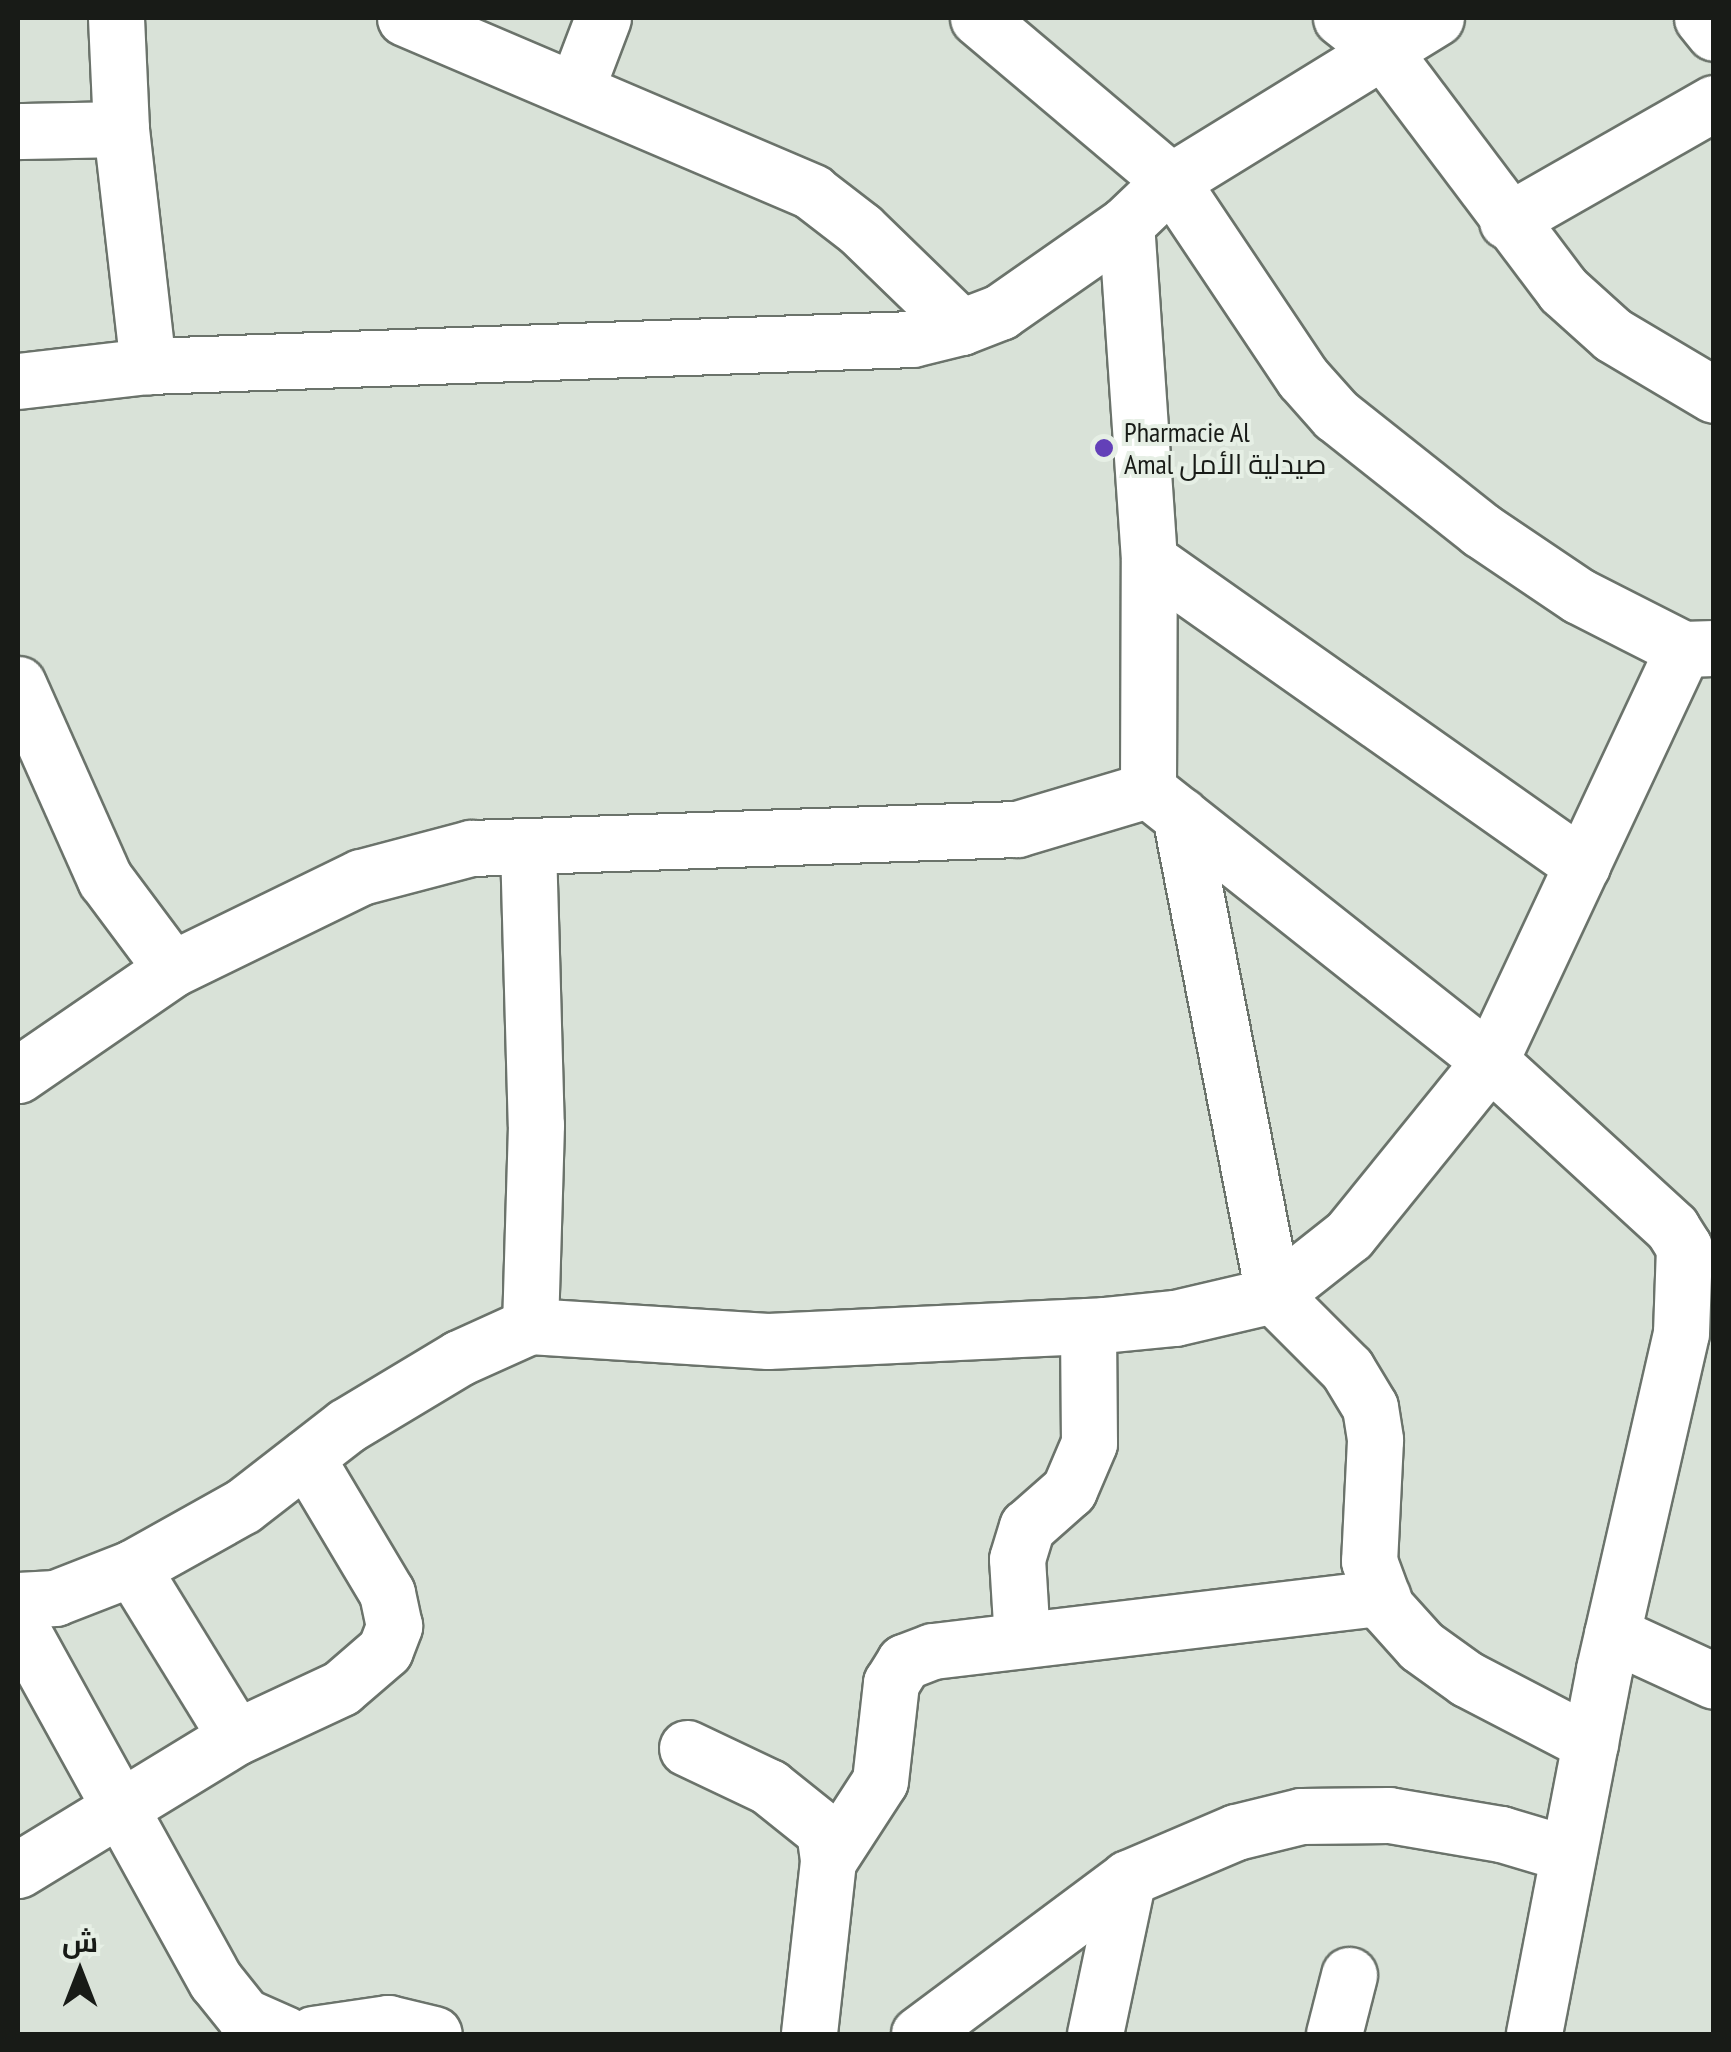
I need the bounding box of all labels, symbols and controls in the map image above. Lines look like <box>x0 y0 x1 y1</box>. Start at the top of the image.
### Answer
place label: Pharmacie Al Amal صيدلية الأمل <box>1124 415 1326 481</box>
marker: Pharmacie Al Amal صيدلية الأمل <box>1093 437 1115 459</box>
north arrow <box>30 1922 130 2022</box>
text: ش <box>62 1923 98 1960</box>

